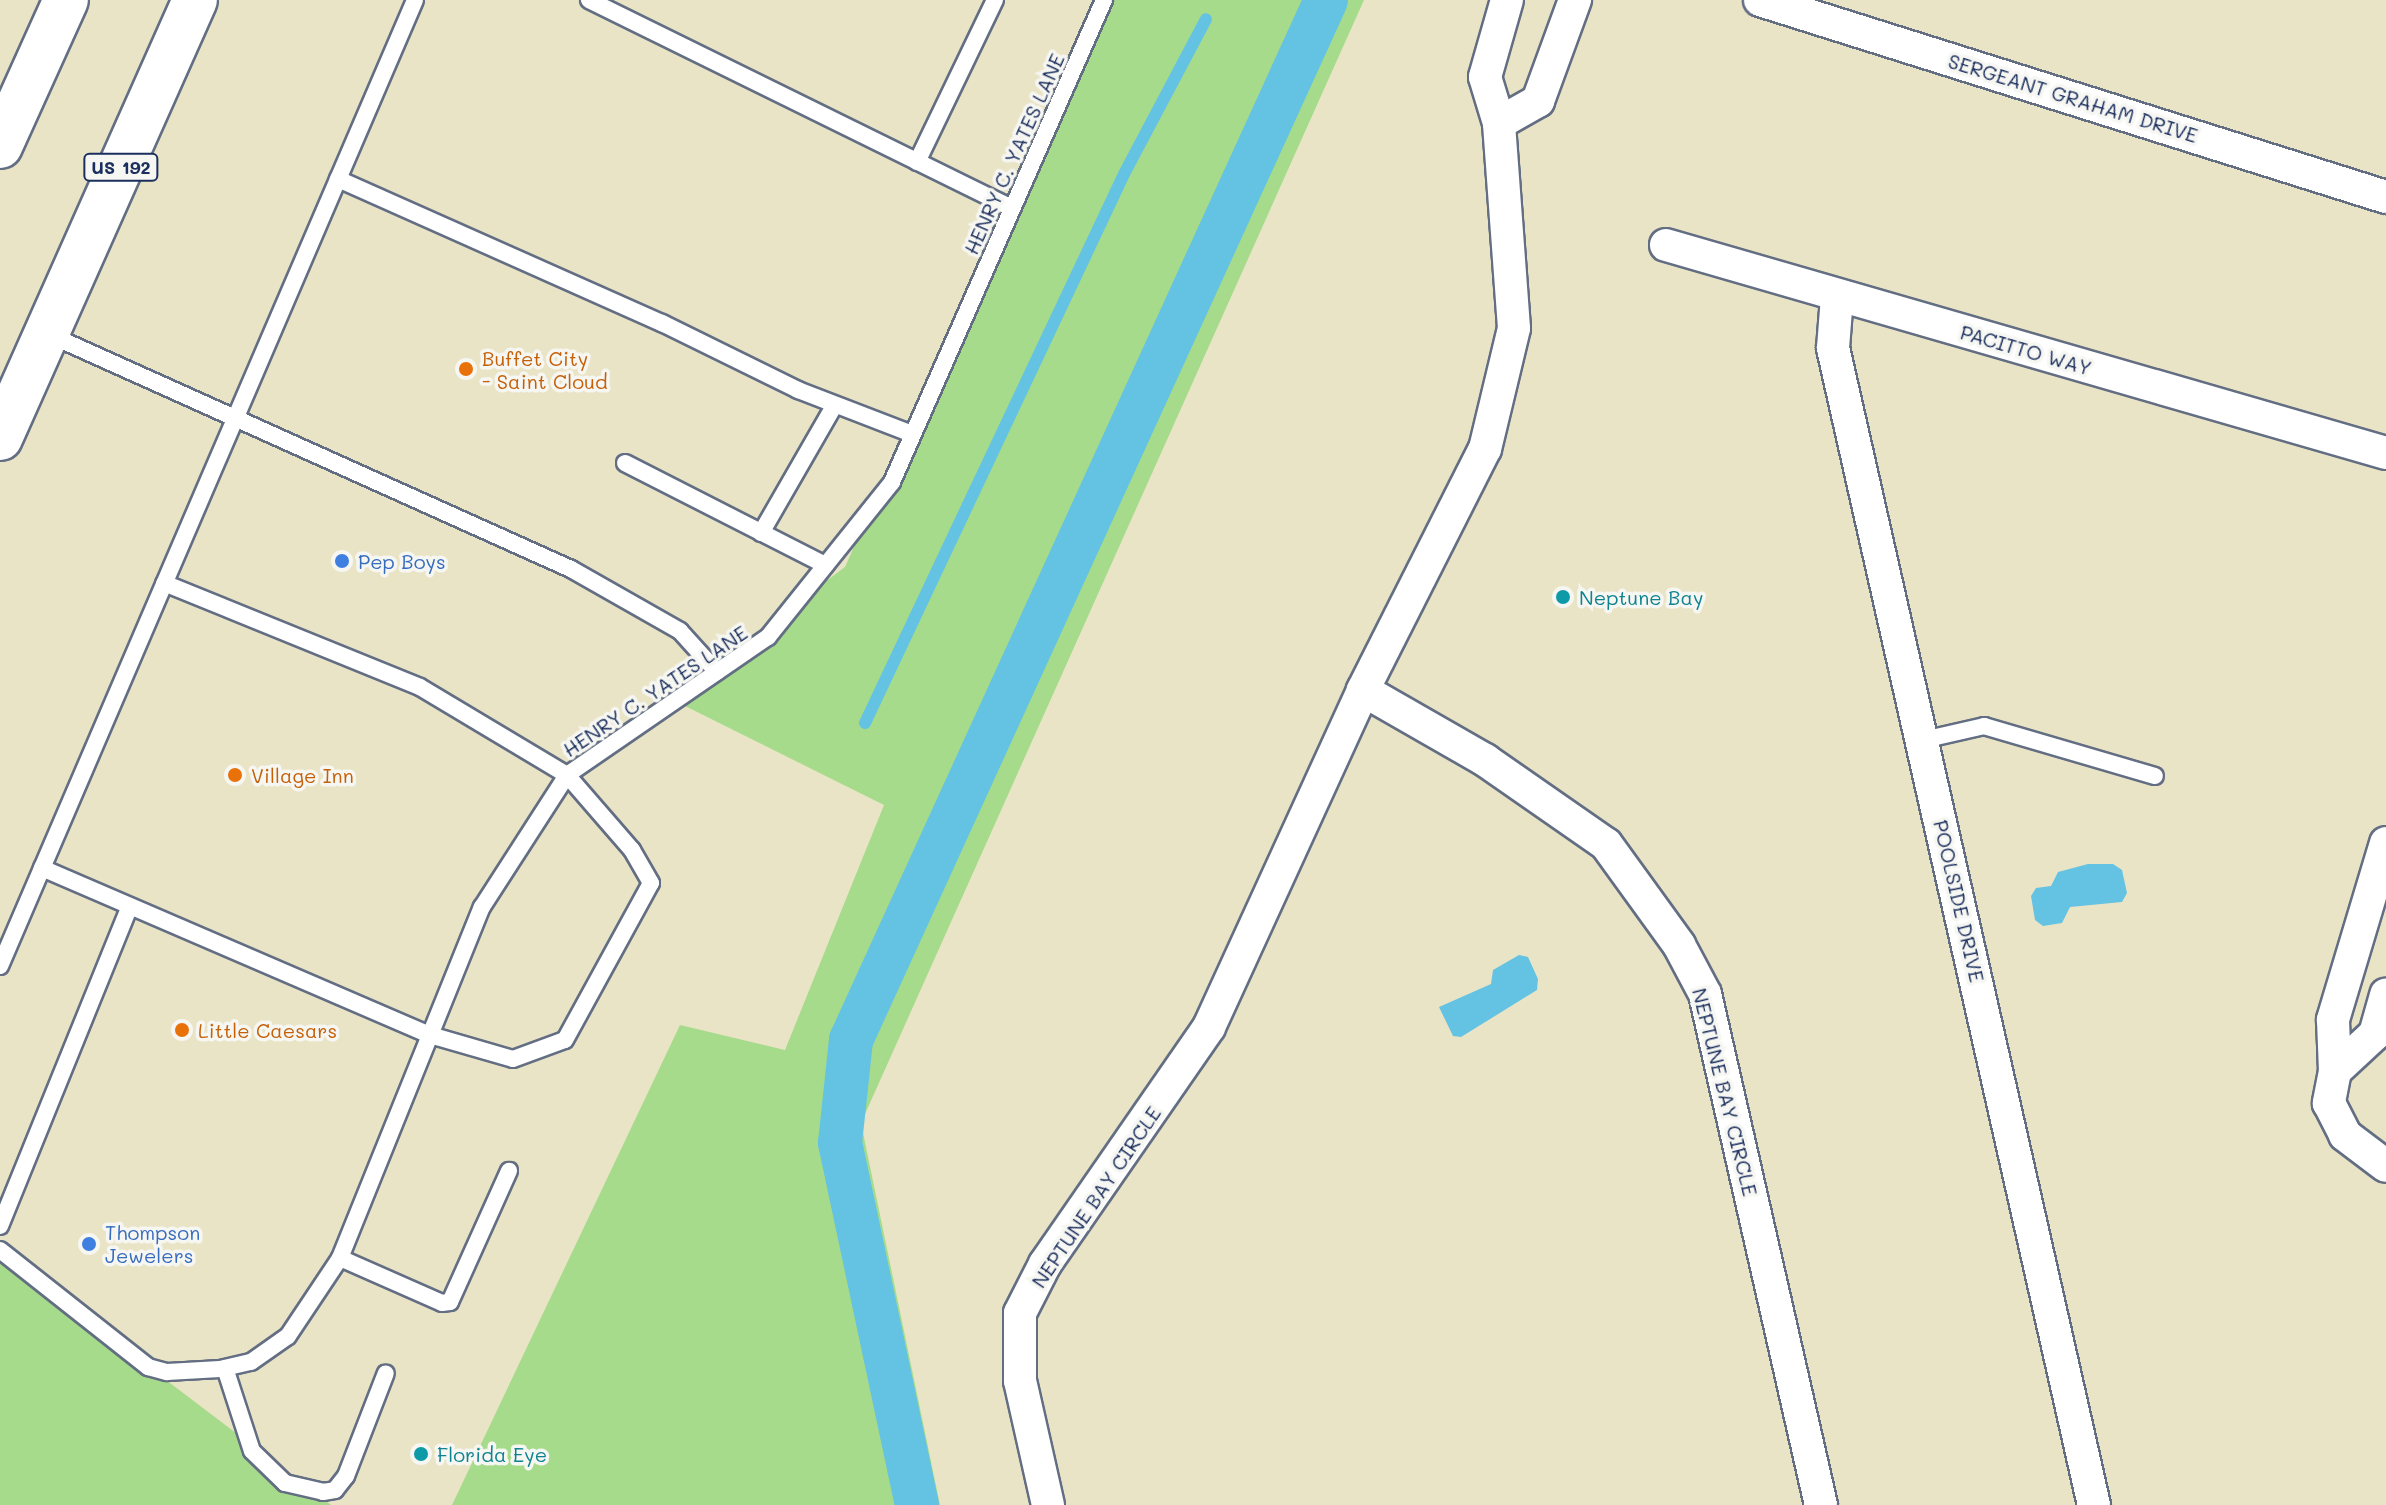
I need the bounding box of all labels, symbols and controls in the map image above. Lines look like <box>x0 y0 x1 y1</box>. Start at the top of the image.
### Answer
street label: SERGEANT GRAHAM DRIVE <box>1945 49 2201 147</box>
street label: HENRY C. YATES LANE <box>959 50 1069 258</box>
road number: US 192 <box>83 153 159 181</box>
street label: PACITTO WAY <box>1958 320 2094 380</box>
place label: Buffet City - Saint Cloud <box>482 346 608 393</box>
marker: Buffet City - Saint Cloud <box>457 360 475 378</box>
place label: Pep Boys <box>358 549 446 573</box>
marker: Pep Boys <box>333 552 351 570</box>
place label: Neptune Bay <box>1579 585 1703 609</box>
marker: Neptune Bay <box>1554 588 1572 606</box>
street label: HENRY C. YATES LANE <box>558 620 752 762</box>
place label: Village Inn <box>251 763 354 787</box>
marker: Village Inn <box>226 766 244 784</box>
street label: POOLSIDE DRIVE <box>1929 818 1989 984</box>
street label: NEPTUNE BAY CIRCLE <box>1688 986 1762 1198</box>
place label: Little Caesars <box>198 1018 337 1042</box>
marker: Little Caesars <box>173 1021 191 1039</box>
street label: NEPTUNE BAY CIRCLE <box>1026 1102 1166 1292</box>
place label: Thompson Jewelers <box>105 1220 200 1267</box>
marker: Thompson Jewelers <box>80 1235 98 1253</box>
place label: Florida Eye <box>437 1442 547 1466</box>
marker: Florida Eye <box>412 1445 430 1463</box>

